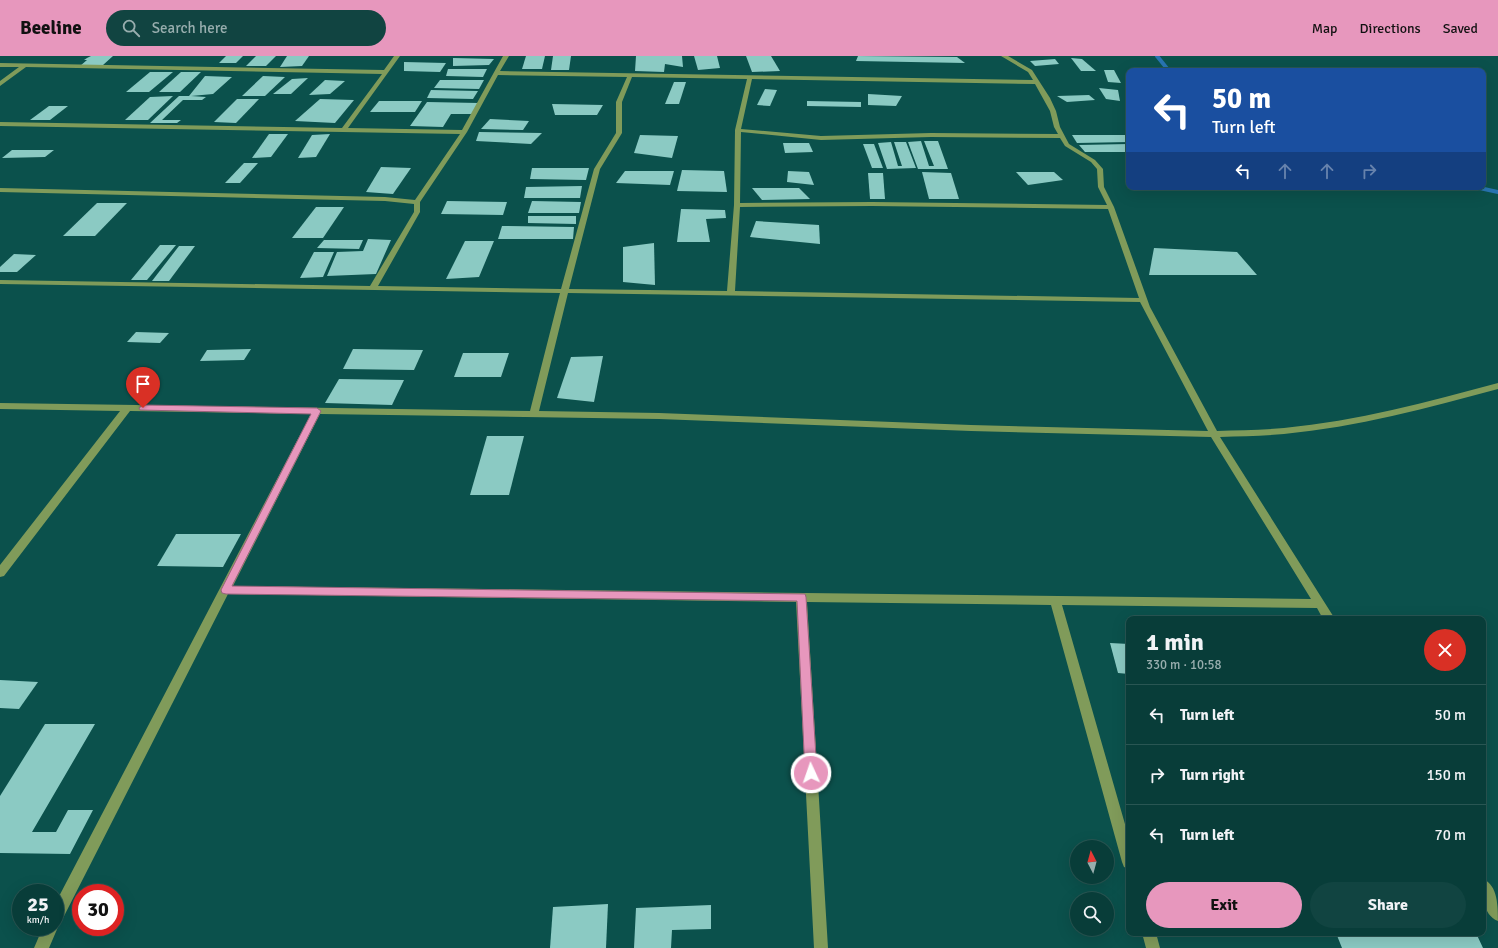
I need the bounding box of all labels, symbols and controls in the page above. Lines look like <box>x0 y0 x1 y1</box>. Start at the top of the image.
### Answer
search box <box>106 10 386 46</box>
text: Beeline <box>20 16 82 40</box>
icon: search <box>120 17 142 39</box>
text: Search here <box>152 19 227 37</box>
text: Map <box>1312 20 1338 37</box>
text: Directions <box>1360 20 1421 37</box>
text: Saved <box>1443 20 1478 37</box>
text: 50 m <box>1212 82 1271 116</box>
icon: left <box>1146 84 1198 136</box>
text: Turn left <box>1212 116 1275 138</box>
icon: left <box>1232 160 1254 182</box>
icon: ahead <box>1274 160 1296 182</box>
icon: ahead <box>1316 160 1338 182</box>
icon: right <box>1358 160 1380 182</box>
pin <box>126 367 160 408</box>
icon: arrive <box>132 373 154 395</box>
text: 1 min <box>1146 627 1204 657</box>
button: close <box>1424 629 1466 671</box>
text: 330 m · 10:58 <box>1146 657 1222 673</box>
icon: left <box>1146 704 1168 726</box>
text: Turn left <box>1180 706 1234 724</box>
text: 50 m <box>1435 706 1466 724</box>
position arrow <box>790 752 832 794</box>
icon: right <box>1146 764 1168 786</box>
text: Turn right <box>1180 766 1245 784</box>
text: 150 m <box>1426 766 1466 784</box>
icon: left <box>1146 824 1168 846</box>
text: Turn left <box>1180 826 1234 844</box>
text: 70 m <box>1435 826 1466 844</box>
north arrow <box>1070 840 1114 884</box>
map controls <box>1070 840 1114 936</box>
button: Exit <box>1146 882 1302 928</box>
button: Share <box>1310 882 1466 928</box>
speed limit sign: 30 <box>72 884 124 936</box>
text: 25 <box>27 892 49 917</box>
button: search <box>1070 892 1114 936</box>
text: km/h <box>27 914 49 926</box>

